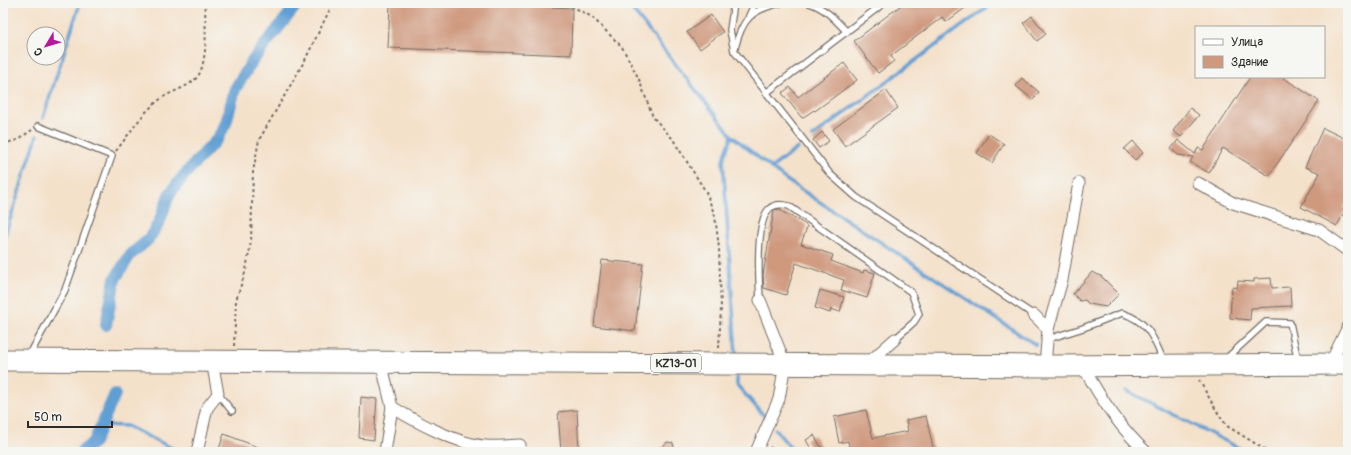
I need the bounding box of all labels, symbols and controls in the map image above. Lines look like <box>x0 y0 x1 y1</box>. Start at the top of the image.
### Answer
north arrow <box>26 26 66 66</box>
legend <box>1195 26 1325 78</box>
text: Улица <box>1231 35 1263 50</box>
text: С <box>31 45 46 59</box>
text: Здание <box>1231 55 1268 70</box>
road number: KZ13-01 <box>651 354 701 372</box>
scale bar <box>28 403 112 429</box>
text: 50 m <box>34 410 62 425</box>

